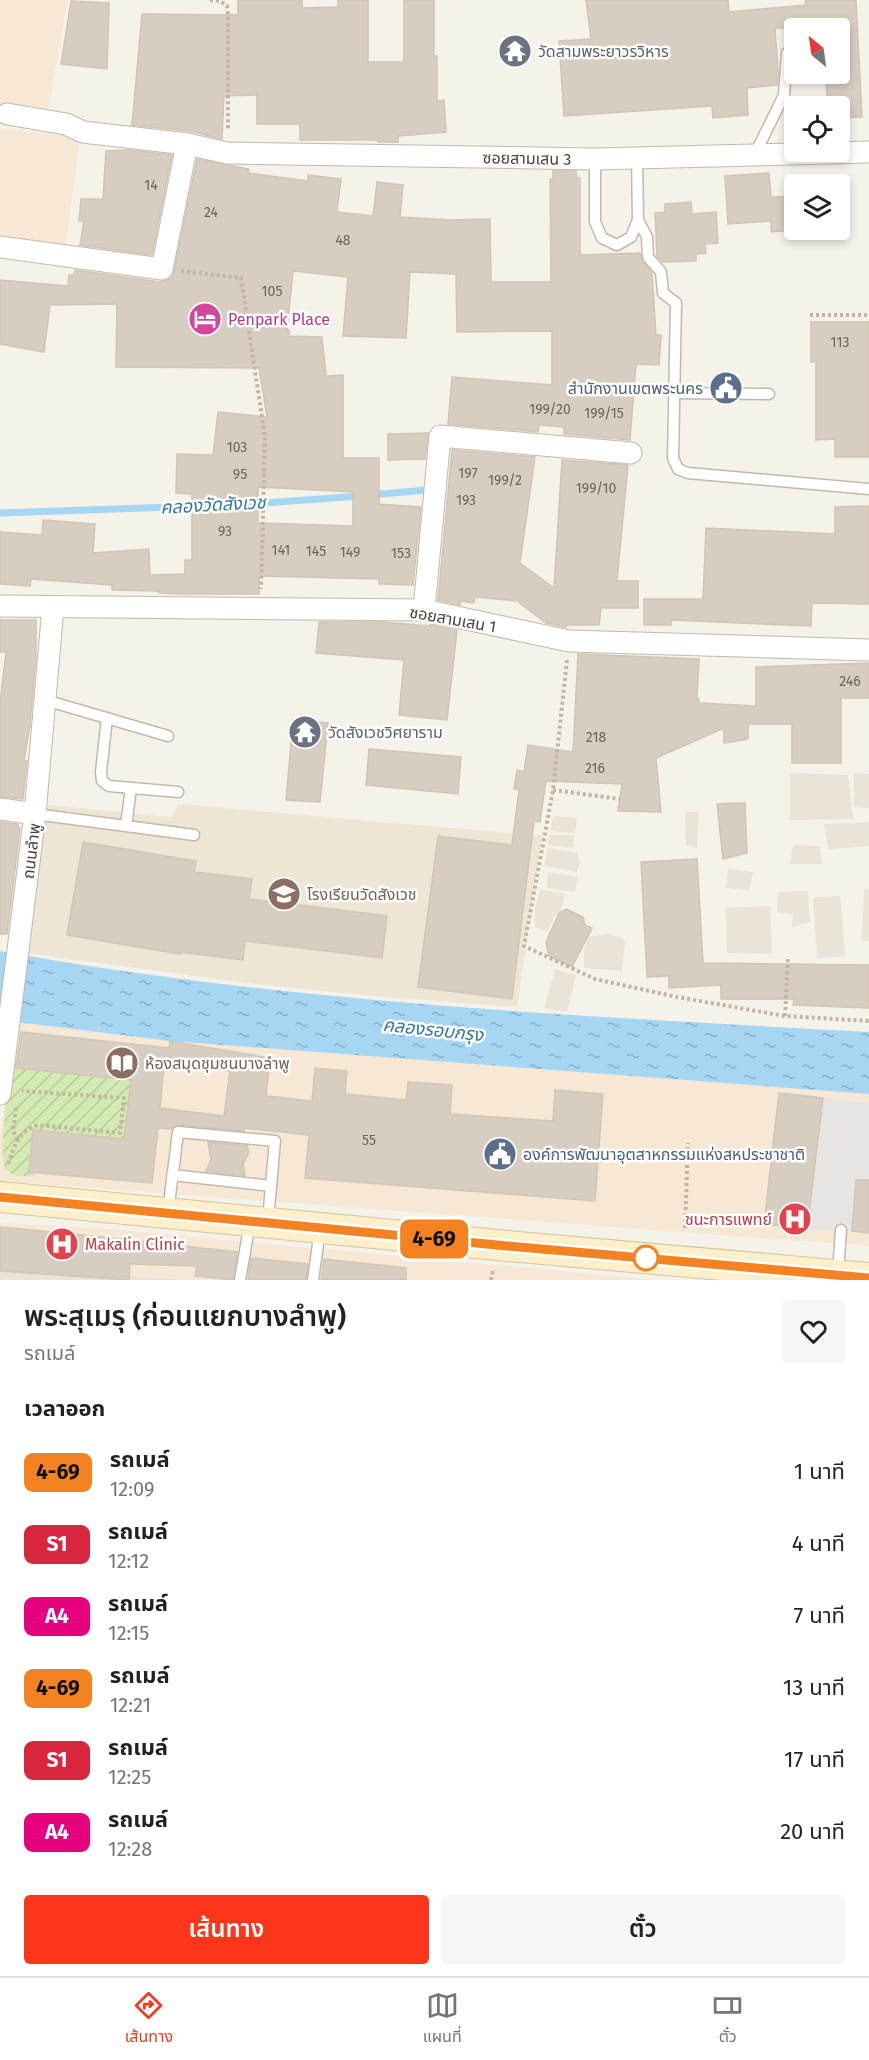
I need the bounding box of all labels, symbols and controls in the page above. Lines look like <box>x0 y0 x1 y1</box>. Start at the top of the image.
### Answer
north arrow <box>784 18 850 84</box>
map controls <box>784 18 850 240</box>
temple icon: วัดสามพระยาวรวิหาร <box>497 33 533 69</box>
place label: วัดสามพระยาวรวิหาร <box>538 42 669 61</box>
button: locate <box>784 96 850 162</box>
street label: ซอยสามเสน 3 <box>482 148 572 169</box>
button: layers <box>784 174 850 240</box>
house number: 14 <box>144 177 158 194</box>
house number: 24 <box>204 204 219 221</box>
house number: 48 <box>335 232 351 249</box>
house number: 105 <box>262 283 282 300</box>
hotel icon: Penpark Place <box>187 301 223 337</box>
place label: Penpark Place <box>228 310 330 329</box>
house number: 113 <box>831 334 849 351</box>
public building icon: สำนักงานเขตพระนคร <box>708 370 744 406</box>
place label: สำนักงานเขตพระนคร <box>568 379 703 398</box>
house number: 199/20 <box>529 401 571 418</box>
house number: 199/15 <box>584 405 624 422</box>
house number: 103 <box>227 439 247 456</box>
house number: 197 <box>458 465 478 482</box>
house number: 95 <box>233 466 247 483</box>
house number: 199/2 <box>488 472 522 489</box>
house number: 199/10 <box>576 480 616 497</box>
water label: คลองวัดสังเวช <box>160 491 268 519</box>
house number: 193 <box>456 492 476 509</box>
house number: 93 <box>218 523 232 540</box>
house number: 141 <box>272 542 290 559</box>
house number: 145 <box>306 543 326 560</box>
house number: 149 <box>340 544 360 561</box>
house number: 153 <box>391 545 411 562</box>
street label: ซอยสามเสน 1 <box>408 603 498 636</box>
house number: 246 <box>839 673 861 690</box>
temple icon: วัดสังเวชวิศยาราม <box>287 714 323 750</box>
place label: วัดสังเวชวิศยาราม <box>328 723 443 742</box>
house number: 218 <box>586 729 606 746</box>
house number: 216 <box>585 760 605 777</box>
street label: ถนนลำพู <box>19 822 44 880</box>
school or university icon: โรงเรียนวัดสังเวช <box>266 876 302 912</box>
place label: โรงเรียนวัดสังเวช <box>307 885 417 904</box>
water label: คลองรอบกรุง <box>382 1014 485 1046</box>
library icon: ห้องสมุดชุมชนบางลำพู <box>104 1045 140 1081</box>
place label: ห้องสมุดชุมชนบางลำพู <box>145 1054 290 1073</box>
house number: 55 <box>362 1132 376 1149</box>
public building icon: องค์การพัฒนาอุตสาหกรรมแห่งสหประชาชาติ <box>482 1136 518 1172</box>
place label: องค์การพัฒนาอุตสาหกรรมแห่งสหประชาชาติ <box>523 1145 805 1164</box>
hospital icon: ชนะการแพทย์ <box>777 1201 813 1237</box>
place label: ชนะการแพทย์ <box>685 1210 772 1229</box>
line badge: 4-69 <box>392 1220 476 1258</box>
hospital icon: Makalin Clinic <box>44 1226 80 1262</box>
text: 4-69 <box>412 1226 456 1252</box>
place label: Makalin Clinic <box>85 1235 185 1254</box>
unlabelled marker <box>633 1245 659 1271</box>
text: พระสุเมรุ (ก่อนแยกบางลำพู) <box>24 1300 346 1333</box>
button: heart <box>782 1300 845 1363</box>
text: รถเมล์ <box>24 1341 75 1365</box>
text: เวลาออก <box>24 1395 105 1422</box>
text: รถเมล์ <box>110 1446 170 1473</box>
text: 1 นาที <box>794 1458 845 1485</box>
text: 4-69 <box>36 1459 80 1485</box>
text: 12:09 <box>110 1477 155 1501</box>
text: รถเมล์ <box>108 1518 168 1545</box>
text: 4 นาที <box>792 1530 845 1557</box>
text: S1 <box>47 1531 68 1557</box>
text: 12:12 <box>108 1549 149 1573</box>
text: รถเมล์ <box>108 1590 168 1617</box>
text: 7 นาที <box>794 1602 845 1629</box>
text: A4 <box>45 1603 69 1629</box>
text: 12:15 <box>108 1621 149 1645</box>
text: รถเมล์ <box>110 1662 170 1689</box>
text: 13 นาที <box>783 1674 845 1701</box>
text: 4-69 <box>36 1675 80 1701</box>
text: 12:21 <box>110 1693 151 1717</box>
text: รถเมล์ <box>108 1734 168 1761</box>
text: 17 นาที <box>784 1746 845 1773</box>
text: S1 <box>47 1747 68 1773</box>
text: 12:25 <box>108 1765 151 1789</box>
text: รถเมล์ <box>108 1806 168 1833</box>
text: 20 นาที <box>780 1818 845 1845</box>
text: A4 <box>45 1819 69 1845</box>
text: 12:28 <box>108 1837 152 1861</box>
button: เส้นทาง <box>24 1895 429 1964</box>
button: ตั๋ว <box>441 1895 845 1964</box>
tab: เส้นทาง <box>125 1989 173 2049</box>
tab: แผนที่ <box>423 1989 462 2049</box>
tab: ตั๋ว <box>711 1989 744 2049</box>

